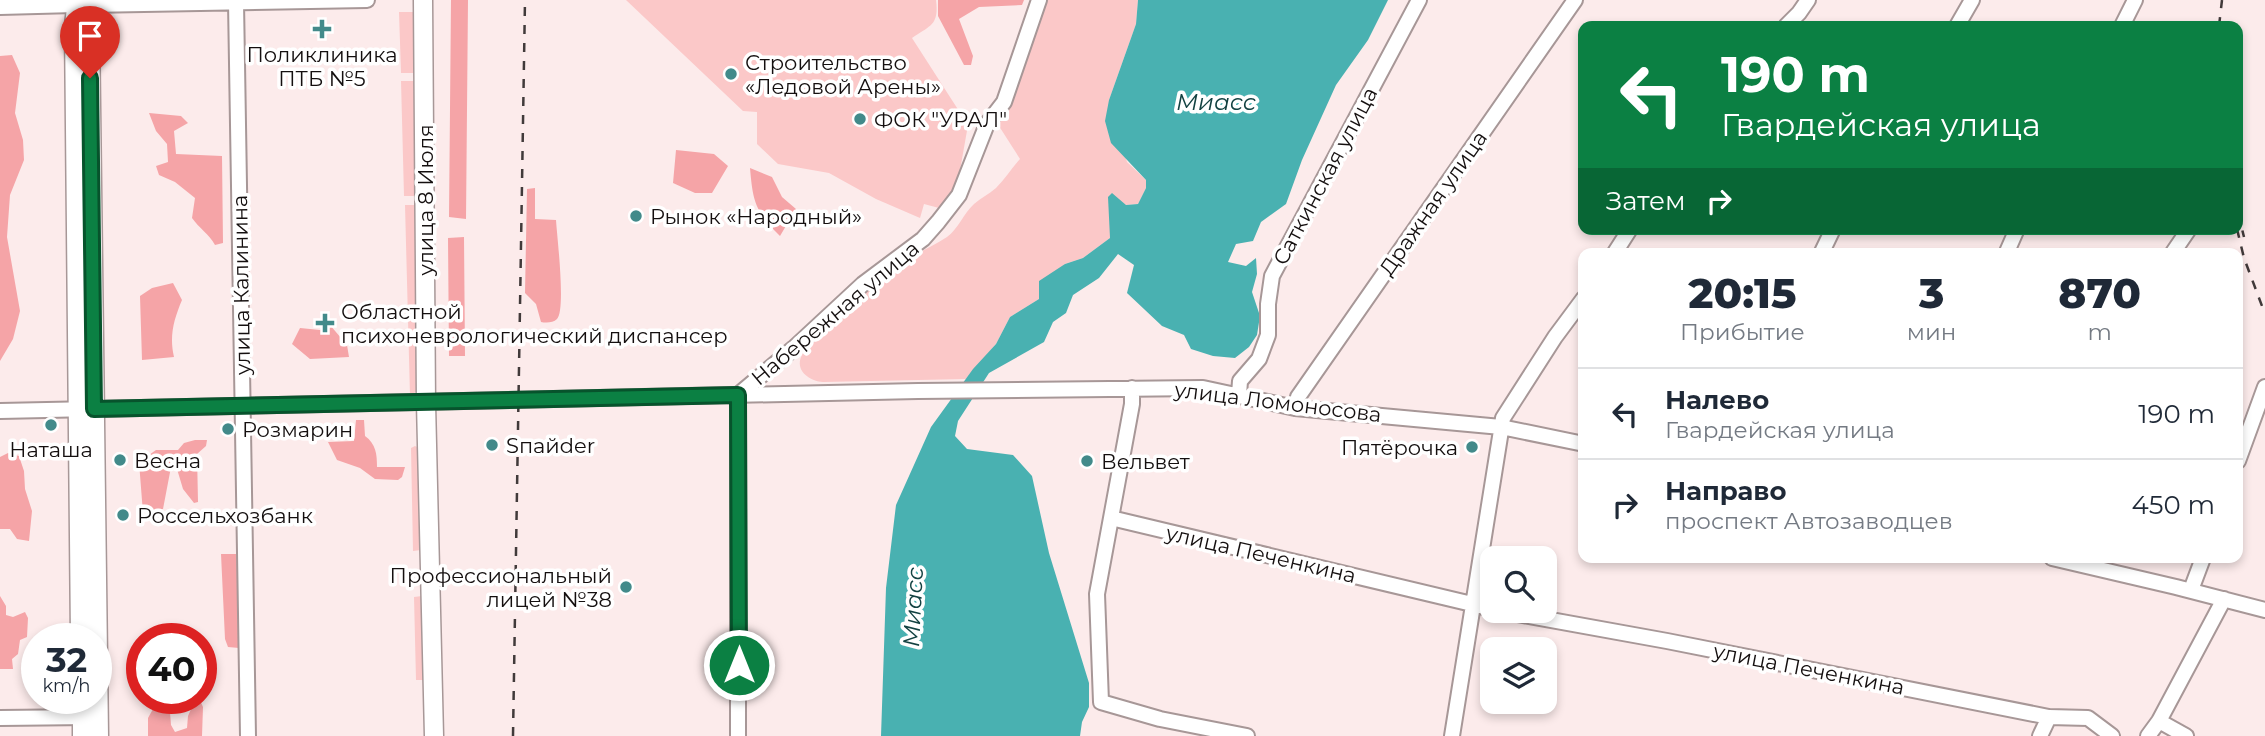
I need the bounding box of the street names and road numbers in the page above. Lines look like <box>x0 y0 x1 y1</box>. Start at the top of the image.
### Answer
street label: Саткинская улица <box>1268 83 1382 269</box>
street label: улица 8 Июля <box>413 124 438 277</box>
street label: Дражная улица <box>1374 126 1492 280</box>
street label: улица Калинина <box>227 195 255 376</box>
street label: Набережная улица <box>746 236 924 390</box>
street label: улица Ломоносова <box>1172 377 1383 427</box>
street label: улица Печенкина <box>1163 520 1358 588</box>
street label: улица Печенкина <box>1710 638 1907 700</box>

